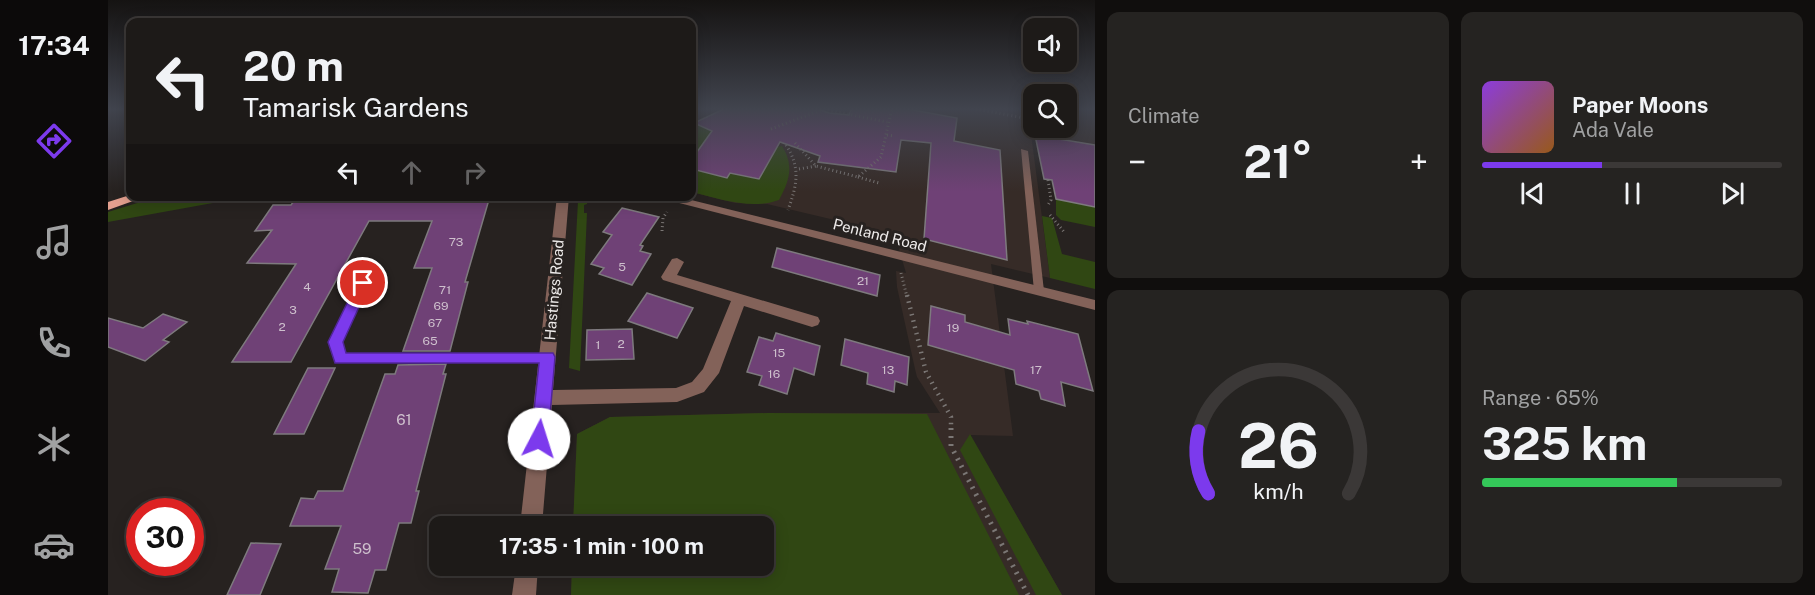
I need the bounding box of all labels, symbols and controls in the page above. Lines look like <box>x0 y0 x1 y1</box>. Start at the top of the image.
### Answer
map controls <box>1023 18 1077 138</box>
button: sound <box>1023 18 1077 72</box>
text: 17:34 <box>18 29 90 61</box>
text: 20 m <box>243 41 344 90</box>
icon: left <box>144 42 222 120</box>
button: search <box>1023 84 1077 138</box>
text: Tamarisk Gardens <box>243 91 469 123</box>
text: Paper Moons <box>1572 92 1708 118</box>
text: Climate <box>1128 104 1200 128</box>
text: Ada Vale <box>1572 118 1654 142</box>
icon: directions <box>33 120 75 162</box>
text: 21° <box>1243 135 1313 188</box>
text: − <box>1128 143 1146 181</box>
text: + <box>1410 143 1428 181</box>
icon: left <box>332 156 365 189</box>
icon: ahead <box>395 156 428 189</box>
icon: right <box>458 156 491 189</box>
icon: previous <box>1516 177 1549 210</box>
icon: pause <box>1616 177 1649 210</box>
icon: next <box>1716 177 1749 210</box>
street label: Penland Road <box>831 215 929 255</box>
icon: music <box>33 221 75 263</box>
house number: 73 <box>449 235 463 249</box>
street label: Hastings Road <box>541 239 567 341</box>
pin <box>337 257 388 308</box>
house number: 5 <box>618 260 626 274</box>
icon: arrive <box>346 266 379 299</box>
house number: 21 <box>857 274 869 288</box>
house number: 4 <box>303 280 311 294</box>
house number: 71 <box>439 283 451 297</box>
house number: 69 <box>434 299 448 313</box>
house number: 3 <box>289 303 297 317</box>
house number: 67 <box>428 316 442 330</box>
house number: 2 <box>278 320 286 334</box>
house number: 19 <box>947 321 959 335</box>
icon: phone <box>33 322 75 364</box>
house number: 65 <box>422 334 438 348</box>
house number: 2 <box>617 337 625 351</box>
house number: 1 <box>596 338 600 352</box>
house number: 15 <box>773 346 786 360</box>
house number: 13 <box>882 363 894 377</box>
house number: 17 <box>1030 363 1042 377</box>
house number: 16 <box>768 367 780 381</box>
text: Range · 65% <box>1482 386 1599 410</box>
position arrow <box>507 407 571 471</box>
text: 26 <box>1238 409 1318 482</box>
house number: 61 <box>396 411 412 428</box>
text: 325 km <box>1482 417 1647 470</box>
icon: climate <box>33 423 75 465</box>
text: km/h <box>1253 479 1303 504</box>
speed limit sign: 30 <box>126 498 204 576</box>
icon: car <box>33 524 75 566</box>
text: 17:35 · 1 min · 100 m <box>499 533 704 559</box>
house number: 59 <box>353 540 371 557</box>

